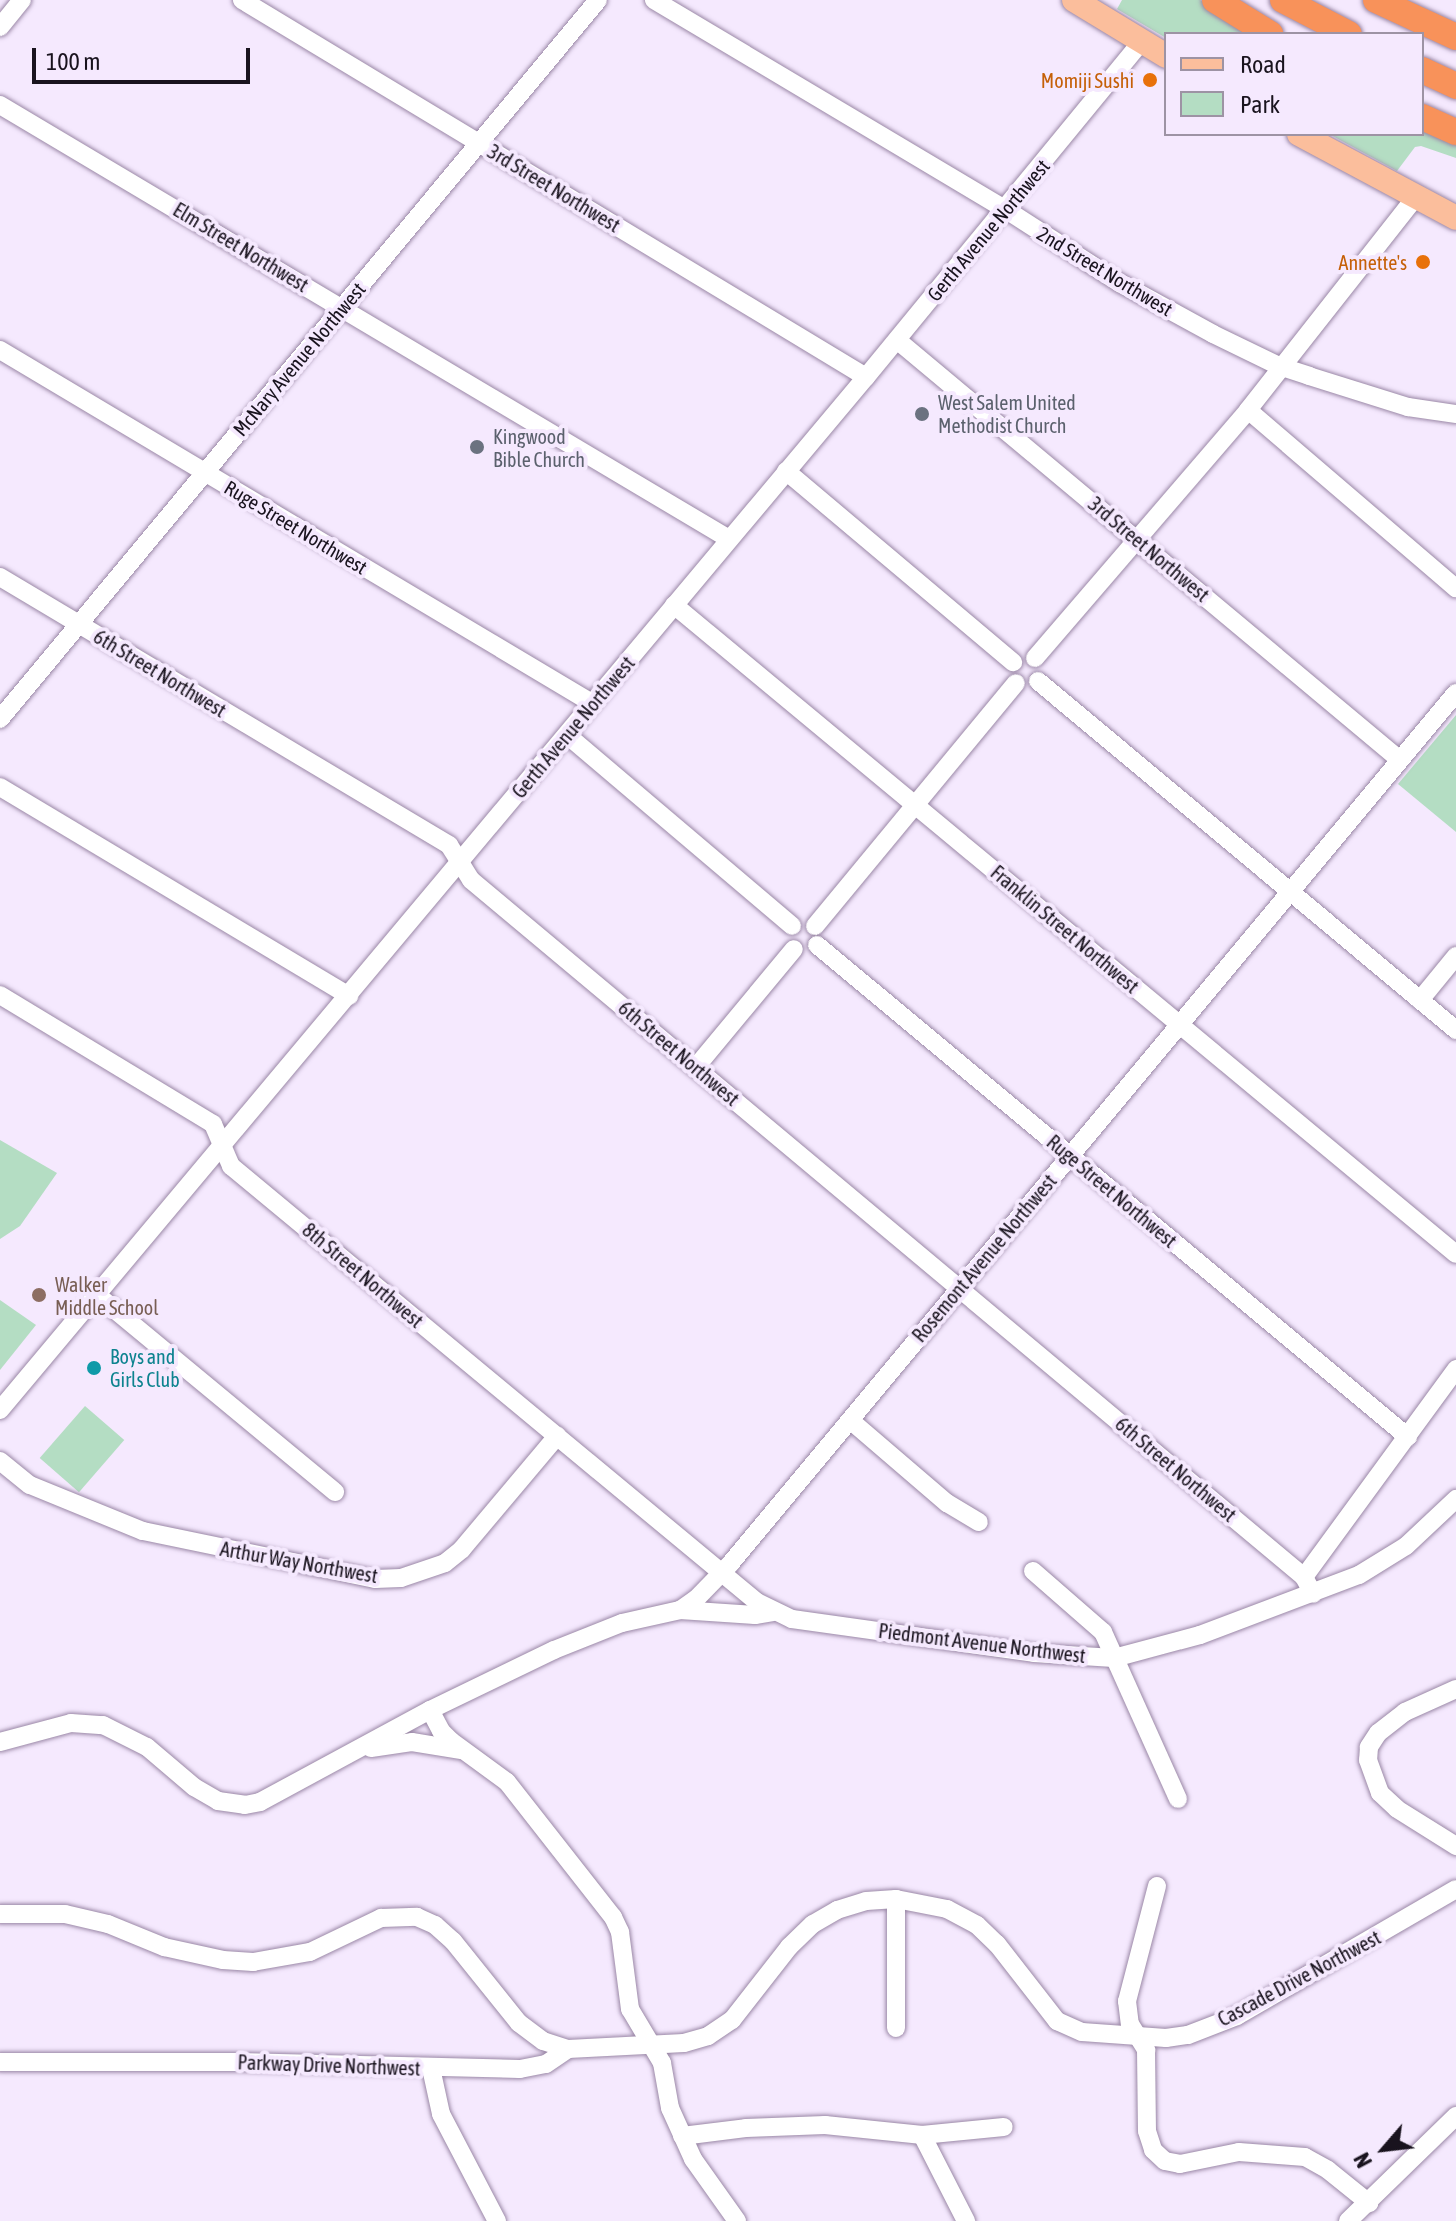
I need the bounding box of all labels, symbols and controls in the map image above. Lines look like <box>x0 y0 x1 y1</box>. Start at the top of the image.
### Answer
scale bar <box>36 32 254 82</box>
legend <box>1164 32 1424 136</box>
text: 100 m <box>46 48 100 75</box>
text: Road <box>1240 51 1286 78</box>
place label: Momiji Sushi <box>1041 68 1134 92</box>
marker: Momiji Sushi <box>1141 71 1159 89</box>
text: Park <box>1240 91 1280 118</box>
street label: 3rd Street Northwest <box>483 139 625 237</box>
street label: Gerth Avenue Northwest <box>922 154 1054 306</box>
street label: Elm Street Northwest <box>169 197 313 297</box>
street label: 2nd Street Northwest <box>1033 221 1177 321</box>
place label: Annette's <box>1339 250 1407 274</box>
marker: Annette's <box>1414 253 1432 271</box>
street label: McNary Avenue Northwest <box>228 277 370 441</box>
place label: West Salem United Methodist Church <box>938 390 1076 437</box>
marker: West Salem United Methodist Church <box>913 405 931 423</box>
place label: Kingwood Bible Church <box>493 424 585 471</box>
marker: Kingwood Bible Church <box>468 438 486 456</box>
street label: Ruge Street Northwest <box>220 475 372 579</box>
street label: 3rd Street Northwest <box>1084 492 1214 606</box>
street label: 6th Street Northwest <box>89 624 231 722</box>
street label: Gerth Avenue Northwest <box>507 651 639 803</box>
street label: Franklin Street Northwest <box>986 860 1144 998</box>
street label: 6th Street Northwest <box>614 996 744 1110</box>
street label: Ruge Street Northwest <box>1042 1130 1182 1252</box>
street label: Rosemont Avenue Northwest <box>907 1169 1061 1347</box>
street label: 8th Street Northwest <box>298 1218 428 1332</box>
place label: Walker Middle School <box>55 1272 158 1319</box>
marker: Walker Middle School <box>30 1286 48 1304</box>
place label: Boys and Girls Club <box>110 1344 180 1391</box>
marker: Boys and Girls Club <box>85 1359 103 1377</box>
street label: 6th Street Northwest <box>1111 1412 1241 1526</box>
street label: Arthur Way Northwest <box>218 1536 380 1588</box>
street label: Piedmont Avenue Northwest <box>877 1618 1087 1668</box>
street label: Cascade Drive Northwest <box>1213 1925 1385 2031</box>
street label: Parkway Drive Northwest <box>237 2050 421 2080</box>
north arrow <box>1344 2109 1424 2189</box>
text: N <box>1348 2148 1377 2172</box>

